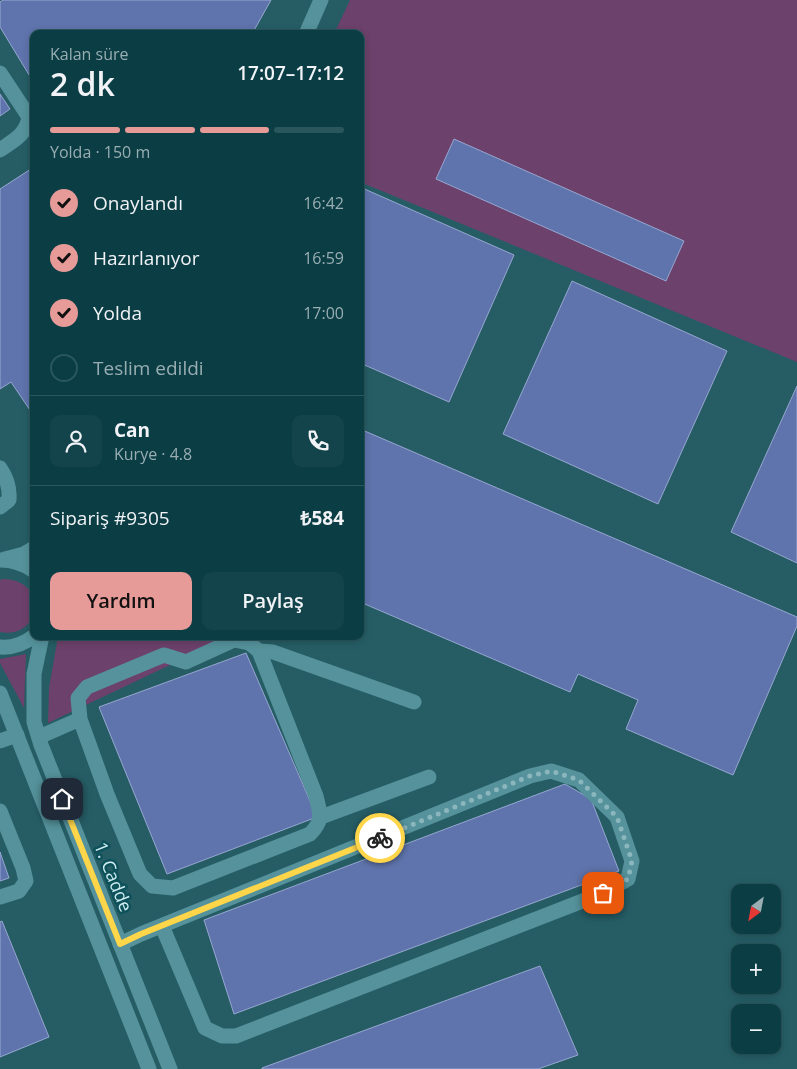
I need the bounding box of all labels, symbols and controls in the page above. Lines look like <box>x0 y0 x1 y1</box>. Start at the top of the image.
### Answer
text: Kalan süre <box>50 43 129 65</box>
text: 17:07–17:12 <box>237 60 344 86</box>
text: 2 dk <box>50 62 115 105</box>
text: Yolda · 150 m <box>50 141 150 163</box>
icon: check <box>50 189 78 217</box>
text: Onaylandı <box>93 190 183 216</box>
text: 16:42 <box>303 192 344 214</box>
icon: check <box>50 244 78 272</box>
text: Hazırlanıyor <box>93 245 200 271</box>
text: 16:59 <box>303 247 344 269</box>
icon: check <box>50 299 78 327</box>
text: Yolda <box>93 300 142 326</box>
text: 17:00 <box>303 302 344 324</box>
text: Teslim edildi <box>93 355 204 381</box>
button: person <box>50 415 102 467</box>
button: phone <box>292 415 344 467</box>
text: Can <box>114 417 150 443</box>
text: Kurye · 4.8 <box>114 443 192 465</box>
text: Sipariş #9305 <box>50 505 170 531</box>
text: ₺584 <box>301 505 344 531</box>
button: Yardım <box>50 572 192 630</box>
button: Paylaş <box>202 572 344 630</box>
pin <box>41 778 83 820</box>
icon: home <box>48 785 76 813</box>
courier <box>355 813 405 863</box>
icon: bike <box>366 824 394 852</box>
street label: 1. Cadde <box>89 838 139 915</box>
pin <box>582 872 624 914</box>
icon: bag <box>589 879 617 907</box>
north arrow <box>731 884 781 934</box>
map controls <box>731 884 781 1054</box>
button: + <box>731 944 781 994</box>
button: − <box>731 1004 781 1054</box>

